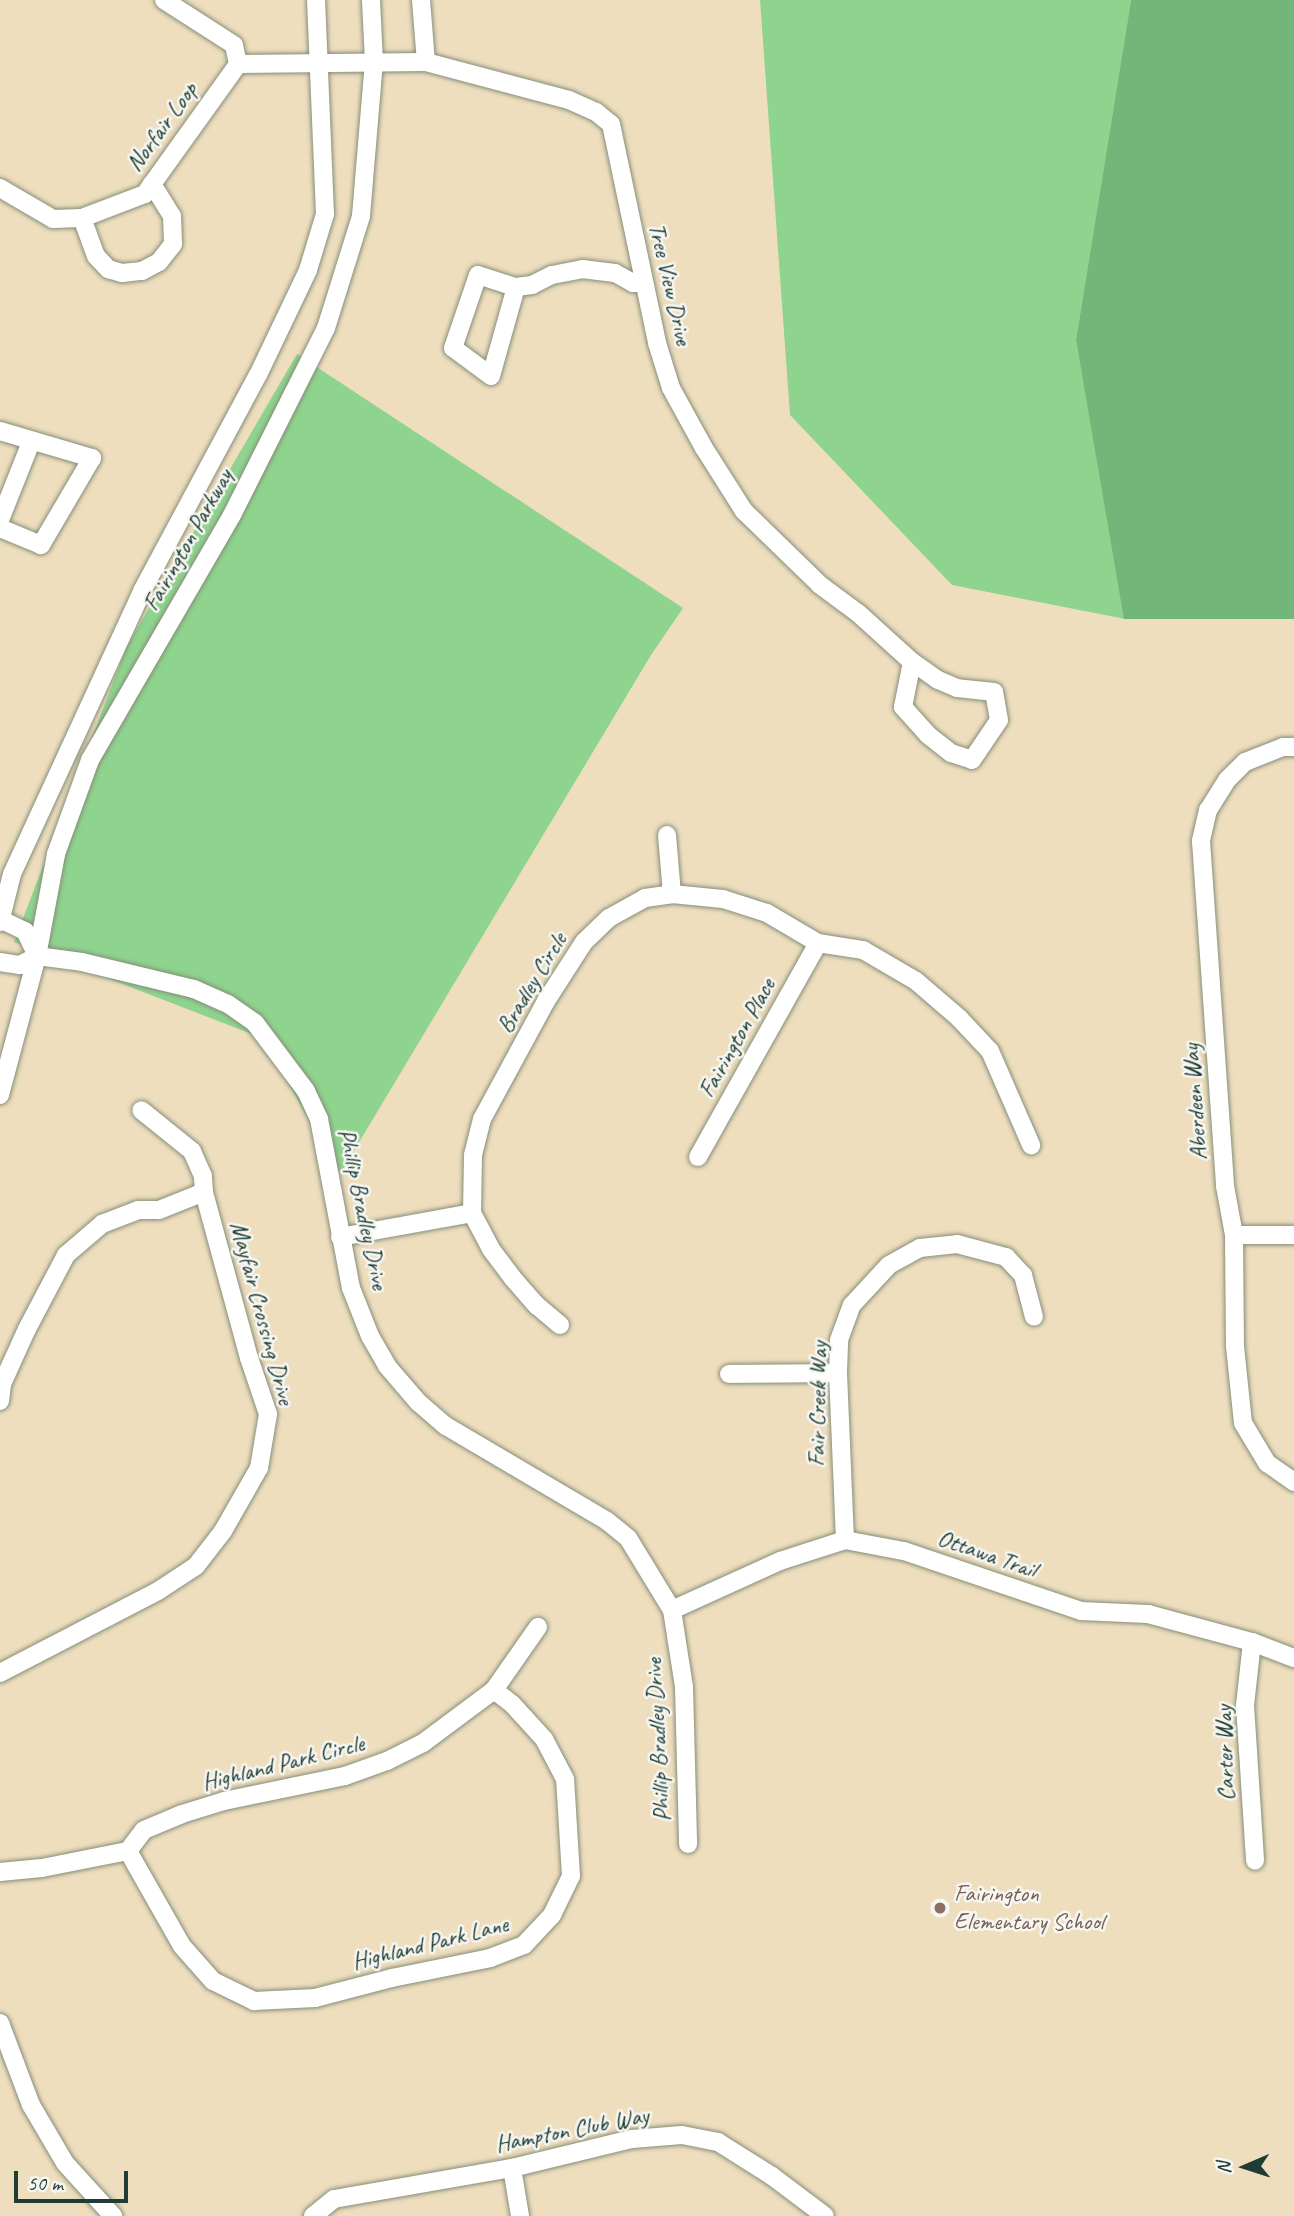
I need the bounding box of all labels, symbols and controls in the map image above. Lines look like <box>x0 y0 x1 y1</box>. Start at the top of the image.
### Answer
street label: Norfair Loop <box>120 77 204 177</box>
street label: Tree View Drive <box>642 220 698 348</box>
street label: Fairington Parkway <box>137 464 239 616</box>
street label: Bradley Circle <box>491 928 573 1038</box>
street label: Fairington Place <box>692 973 782 1103</box>
street label: Aberdeen Way <box>1177 1043 1213 1161</box>
street label: Phillip Bradley Drive <box>332 1126 394 1292</box>
street label: Mayfair Crossing Drive <box>224 1218 300 1408</box>
street label: Fair Creek Way <box>803 1341 833 1467</box>
street label: Ottawa Trail <box>934 1524 1040 1584</box>
street label: Phillip Bradley Drive <box>639 1657 677 1823</box>
street label: Carter Way <box>1209 1704 1241 1802</box>
street label: Highland Park Circle <box>199 1729 367 1797</box>
place label: Fairington Elementary School <box>954 1880 1104 1936</box>
marker: Fairington Elementary School <box>932 1900 948 1916</box>
street label: Highland Park Lane <box>349 1910 511 1976</box>
street label: Hampton Club Way <box>493 2101 651 2159</box>
north arrow <box>1210 2132 1280 2202</box>
scale bar <box>18 2156 131 2200</box>
text: N <box>1212 2162 1236 2175</box>
text: 50 m <box>27 2170 63 2196</box>

